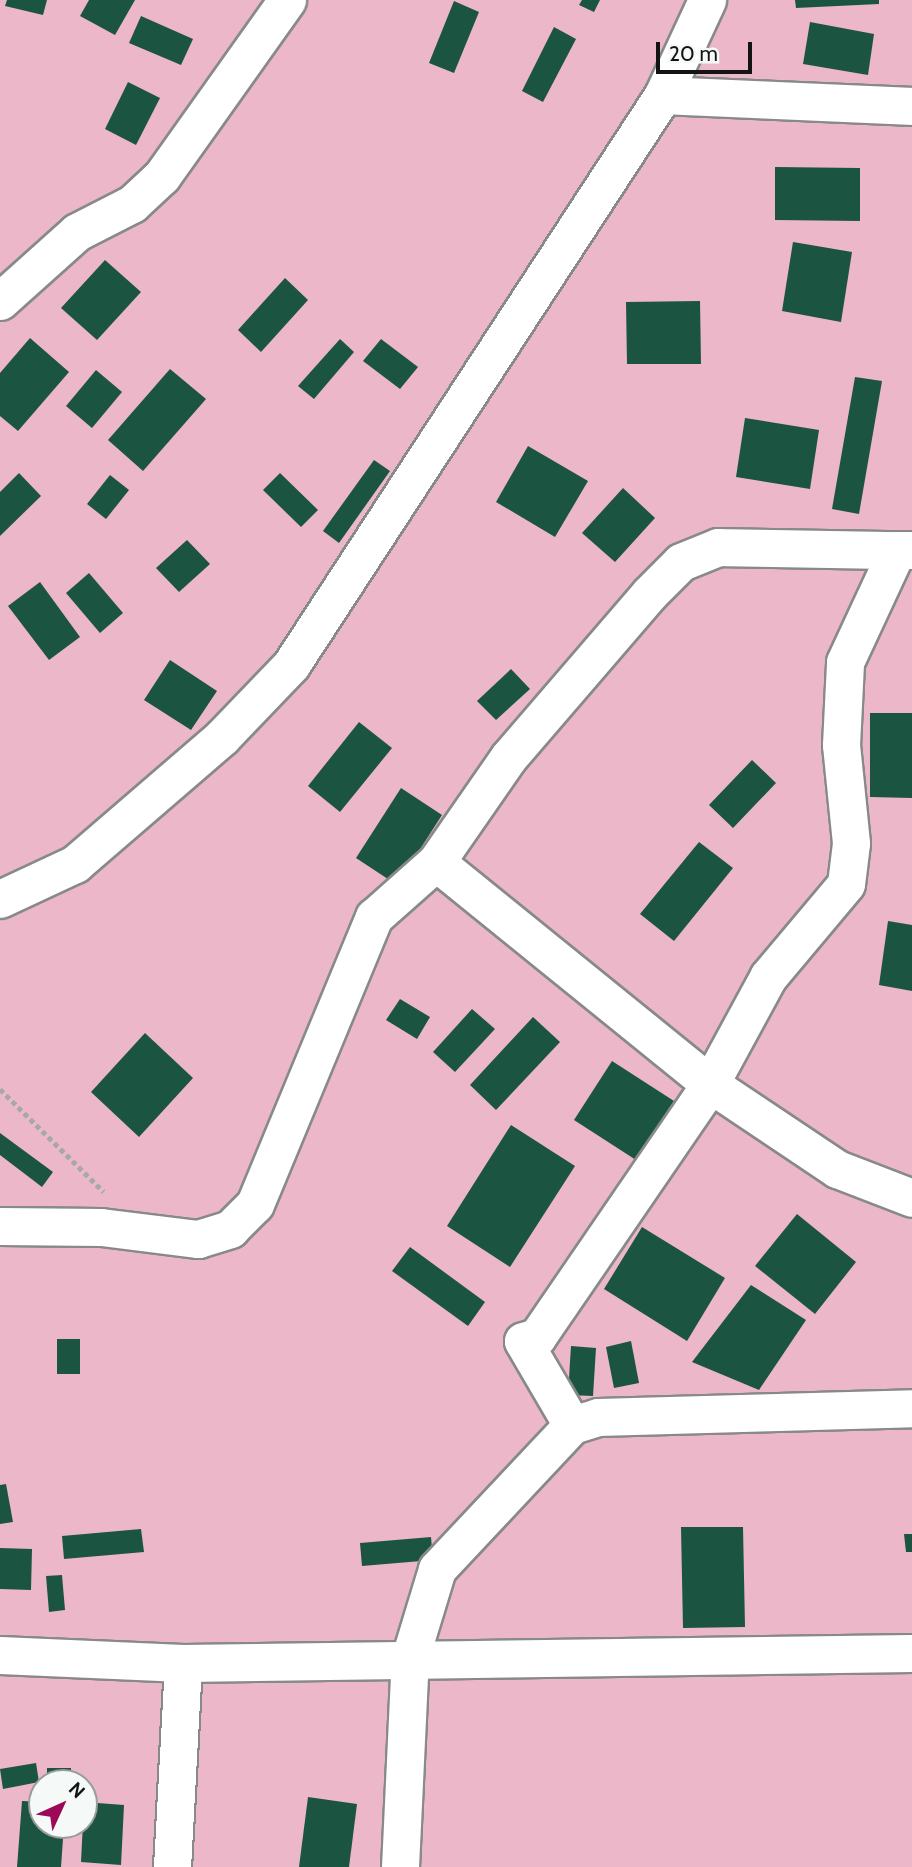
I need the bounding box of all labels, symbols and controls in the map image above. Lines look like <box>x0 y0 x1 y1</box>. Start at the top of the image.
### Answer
scale bar <box>660 28 756 72</box>
text: 20 m <box>669 41 718 66</box>
north arrow <box>28 1769 98 1839</box>
text: N <box>64 1777 90 1803</box>

